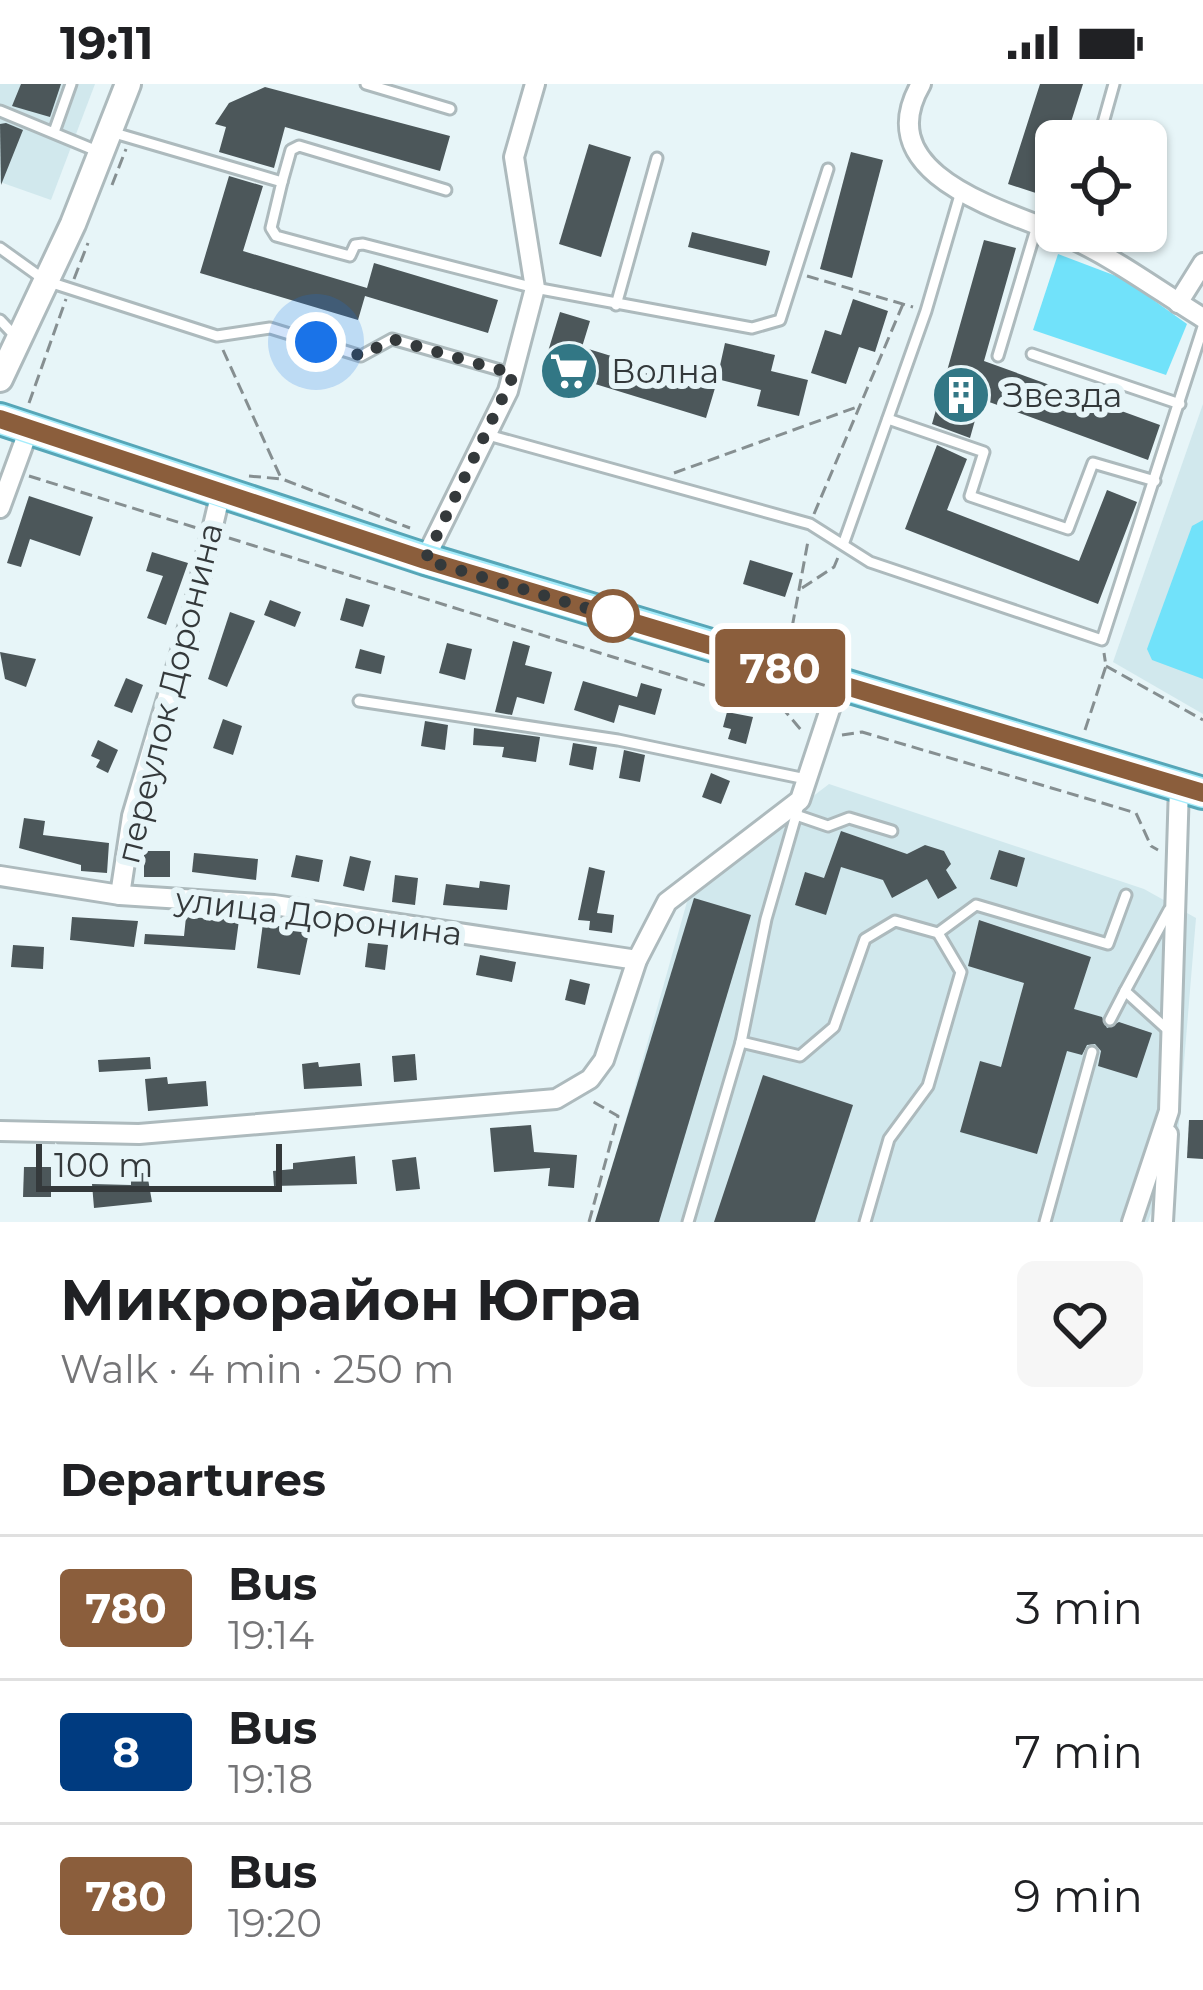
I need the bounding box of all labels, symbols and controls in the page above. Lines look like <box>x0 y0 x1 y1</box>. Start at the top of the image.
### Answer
text: 19:11 <box>60 15 153 70</box>
map controls <box>1035 120 1167 252</box>
button: locate <box>1035 120 1167 252</box>
your location <box>286 312 346 372</box>
supermarket icon: Волна <box>538 340 600 402</box>
place label: Волна <box>611 351 719 391</box>
building icon: Звезда <box>930 364 992 426</box>
place label: Звезда <box>1003 375 1122 415</box>
street label: переулок Доронина <box>107 519 231 867</box>
unlabelled marker <box>588 591 638 641</box>
line badge: 780 <box>711 629 849 707</box>
text: 780 <box>739 642 821 694</box>
street label: улица Доронина <box>172 878 465 953</box>
scale bar <box>36 1138 282 1191</box>
text: 100 m <box>54 1145 153 1185</box>
button: heart <box>1017 1261 1143 1387</box>
text: Микрорайон Югра <box>60 1265 642 1334</box>
text: Walk · 4 min · 250 m <box>60 1345 454 1393</box>
text: Departures <box>60 1452 326 1507</box>
text: Bus <box>228 1556 317 1611</box>
text: 3 min <box>1016 1580 1143 1635</box>
text: 780 <box>85 1582 167 1634</box>
text: 19:14 <box>228 1611 314 1659</box>
text: Bus <box>228 1700 317 1755</box>
text: 7 min <box>1014 1724 1143 1779</box>
text: 8 <box>112 1726 140 1778</box>
text: 19:18 <box>228 1755 313 1803</box>
text: Bus <box>228 1844 317 1899</box>
text: 9 min <box>1014 1868 1143 1923</box>
text: 780 <box>85 1870 167 1922</box>
text: 19:20 <box>228 1899 322 1947</box>

